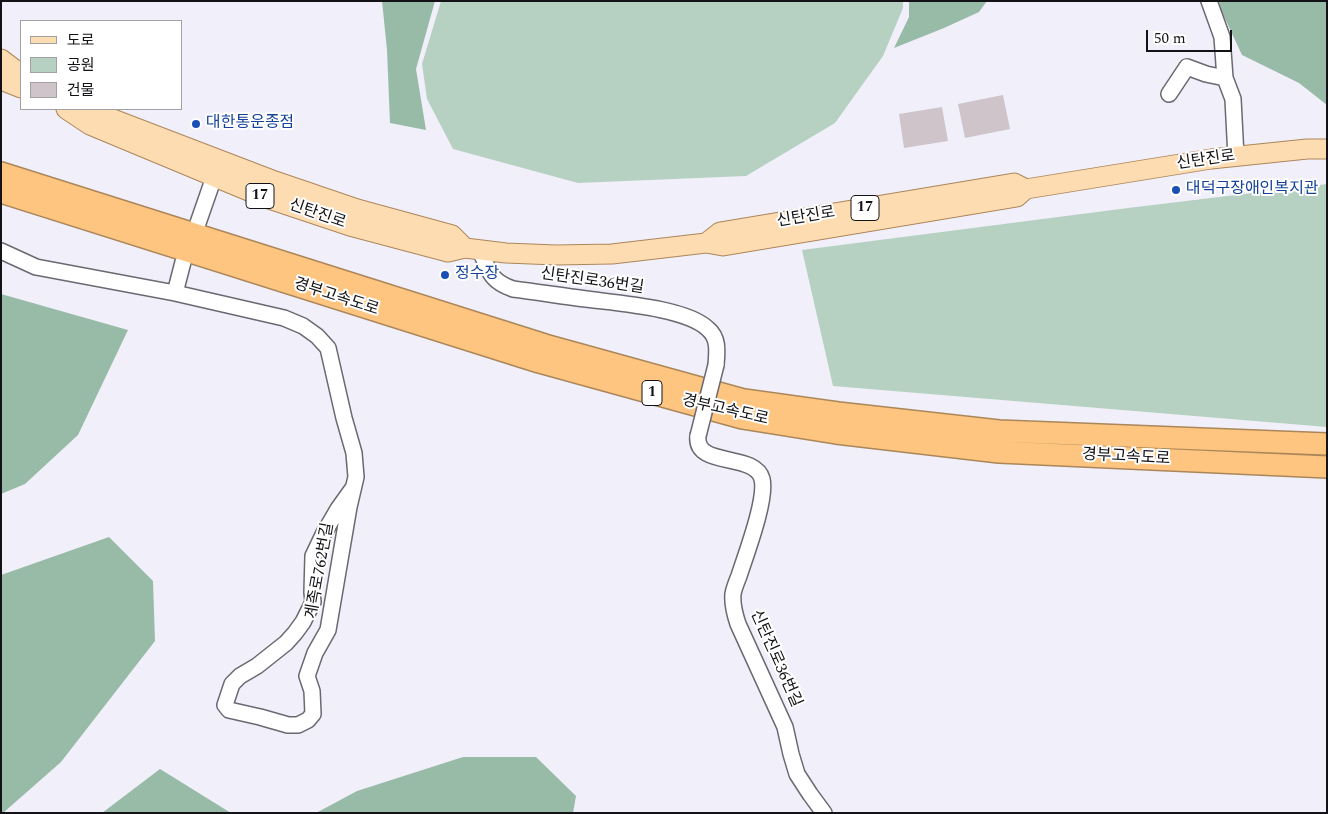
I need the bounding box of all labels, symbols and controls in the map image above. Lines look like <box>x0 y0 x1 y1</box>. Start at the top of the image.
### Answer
legend <box>20 20 182 110</box>
scale bar <box>1148 20 1234 52</box>
text: 50 m <box>1154 27 1186 50</box>
text: 도로 <box>67 29 95 52</box>
text: 공원 <box>67 54 95 77</box>
text: 건물 <box>67 79 95 102</box>
place label: 대한통운종점 <box>206 114 294 134</box>
marker: 대한통운종점 <box>190 118 202 130</box>
street label: 신탄진로 <box>1176 147 1236 175</box>
place label: 대덕구장애인복지관 <box>1186 180 1318 200</box>
road number: 17 <box>246 184 274 208</box>
marker: 대덕구장애인복지관 <box>1170 184 1182 196</box>
street label: 신탄진로 <box>286 196 348 234</box>
road number: 17 <box>851 196 879 220</box>
street label: 신탄진로 <box>775 204 837 232</box>
place label: 정수장 <box>455 265 499 285</box>
street label: 신탄진로36번길 <box>539 265 645 299</box>
marker: 정수장 <box>439 269 451 281</box>
street label: 경부고속도로 <box>291 275 381 321</box>
road number: 1 <box>642 380 662 406</box>
street label: 경부고속도로 <box>680 392 770 430</box>
street label: 경부고속도로 <box>1081 446 1171 470</box>
street label: 계족로762번길 <box>303 521 339 621</box>
street label: 신탄진로36번길 <box>745 607 805 711</box>

